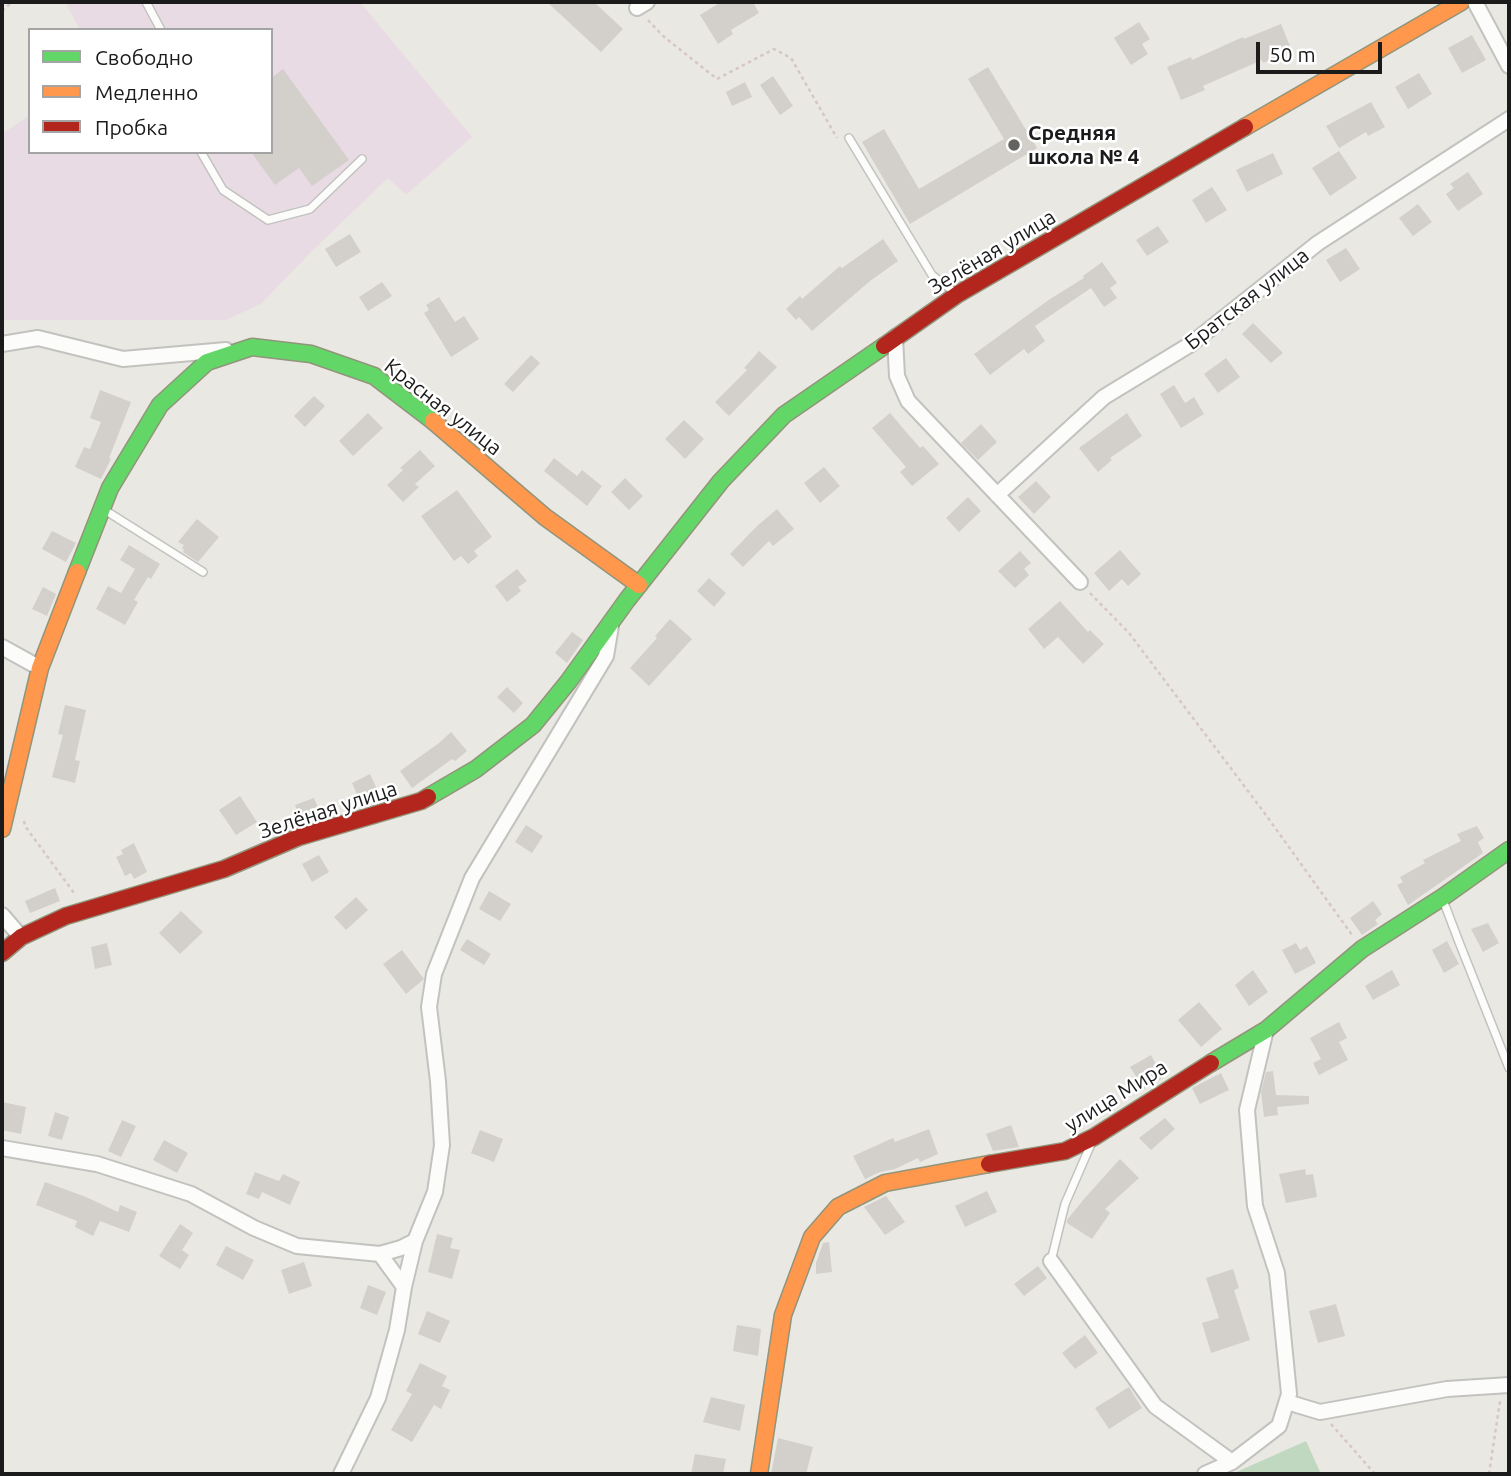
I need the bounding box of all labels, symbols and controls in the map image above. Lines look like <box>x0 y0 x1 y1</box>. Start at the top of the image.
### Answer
legend <box>28 28 273 154</box>
scale bar <box>1259 28 1385 72</box>
text: 50 m <box>1269 42 1316 66</box>
text: Свободно <box>95 45 193 69</box>
text: Медленно <box>95 80 198 104</box>
text: Пробка <box>95 115 168 139</box>
place label: Средняя школа № 4 <box>1028 120 1139 170</box>
marker: Средняя школа № 4 <box>1006 137 1022 153</box>
street label: Зелёная улица <box>924 204 1060 300</box>
street label: Братская улица <box>1180 243 1314 355</box>
street label: Красная улица <box>379 353 507 461</box>
street label: Зелёная улица <box>256 776 400 844</box>
street label: улица Мира <box>1060 1055 1172 1137</box>

